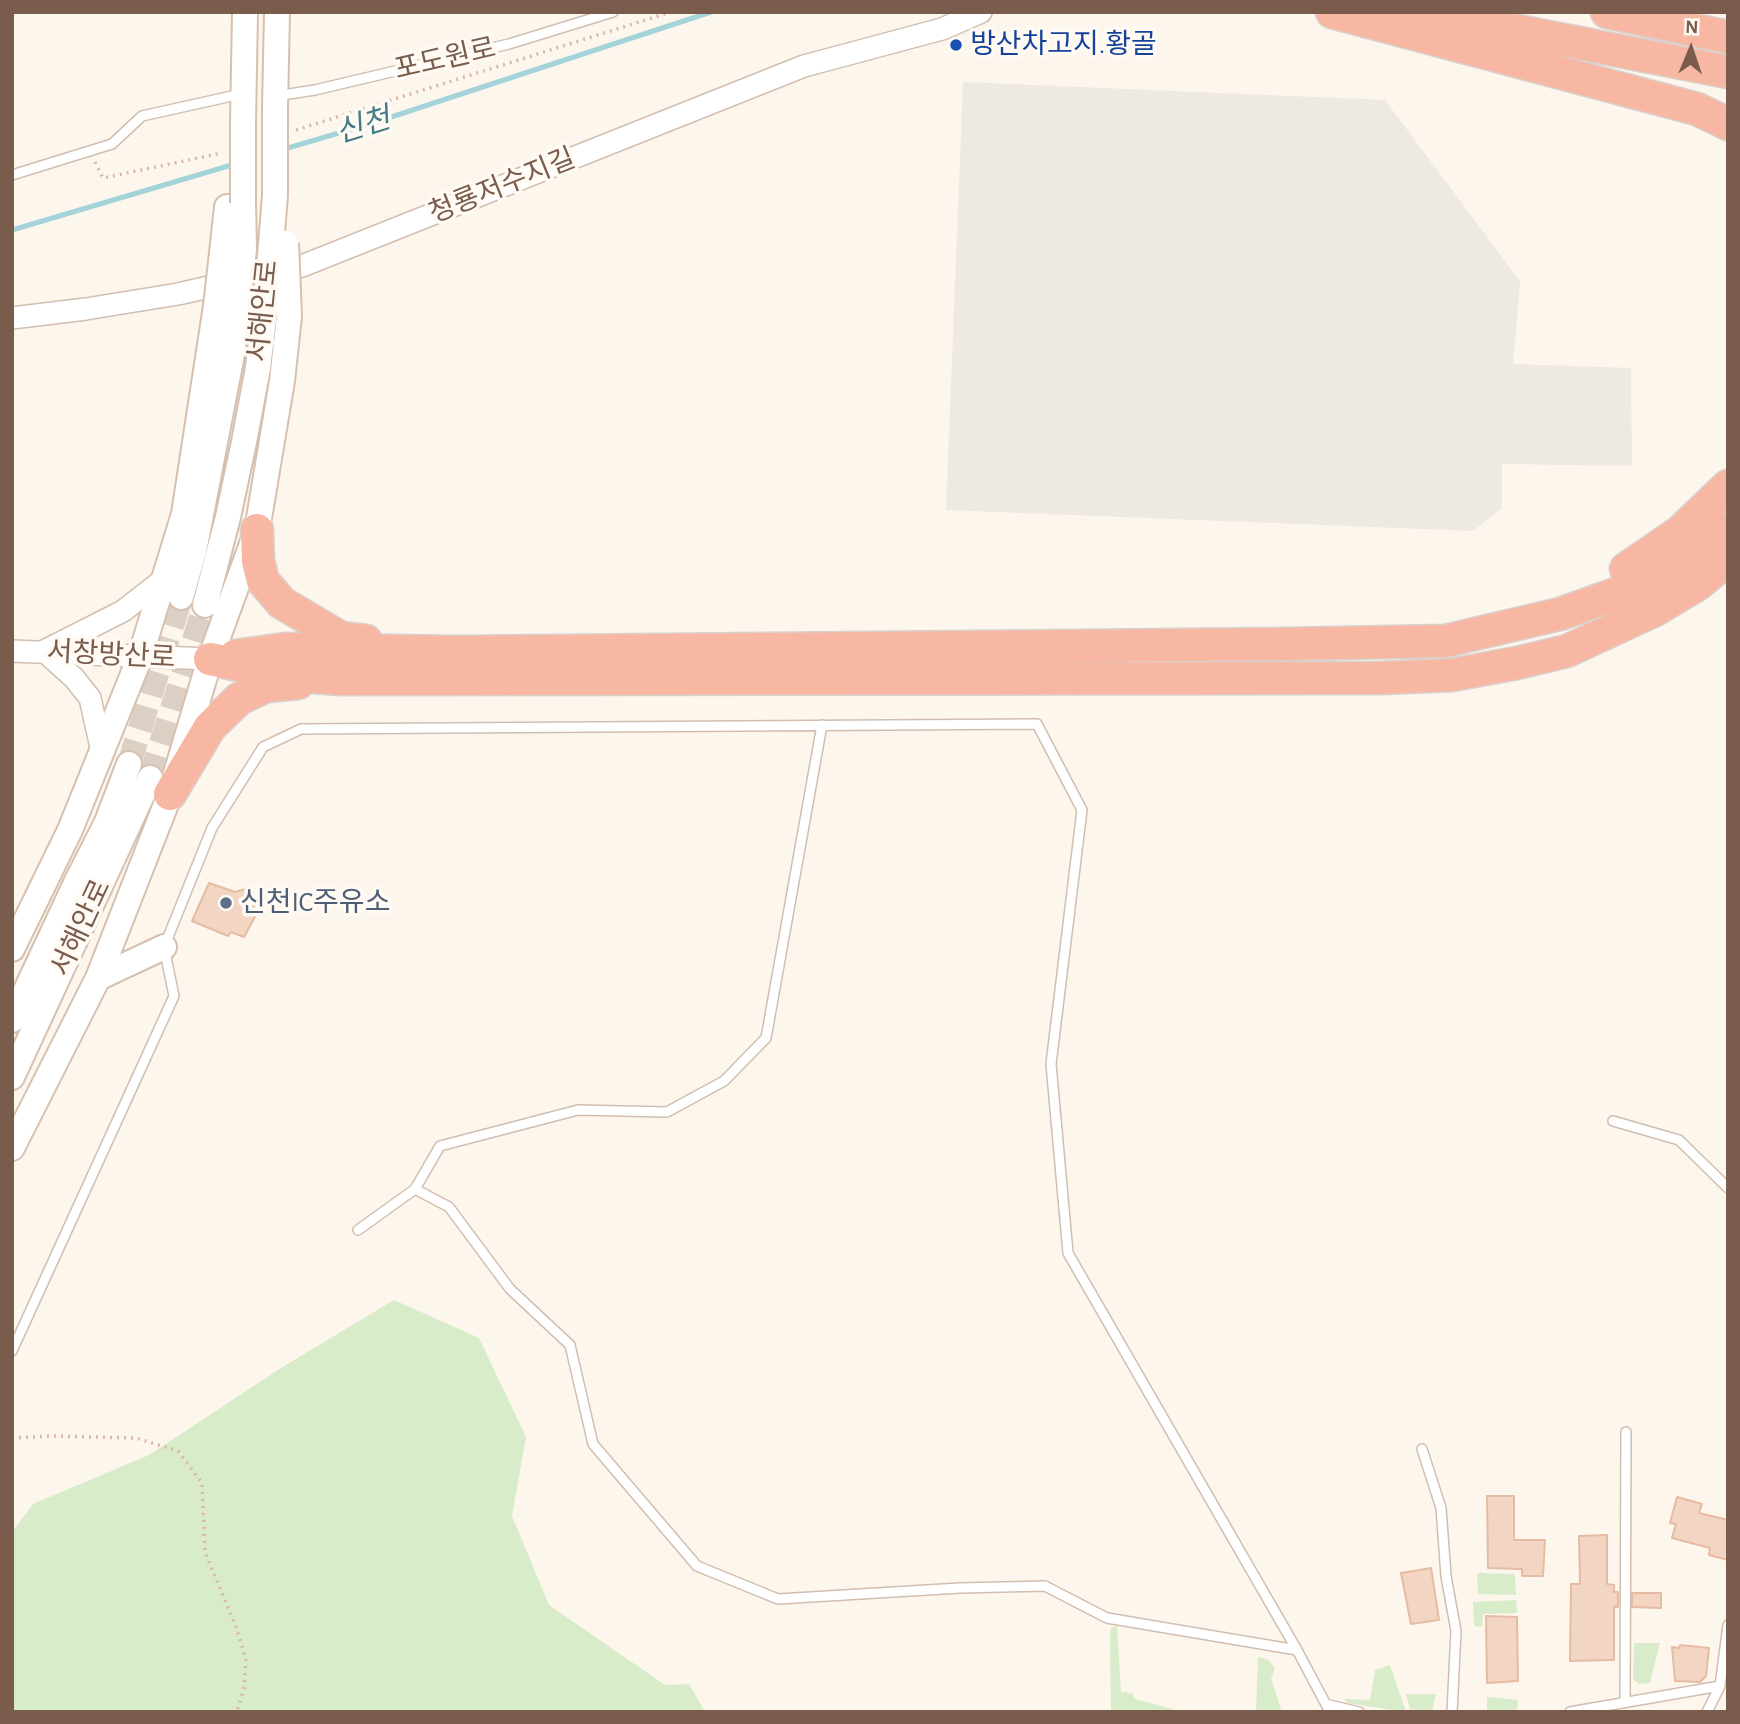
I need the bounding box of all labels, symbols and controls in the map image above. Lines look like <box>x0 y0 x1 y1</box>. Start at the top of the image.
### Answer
north arrow <box>1656 14 1726 84</box>
text: N <box>1685 18 1699 37</box>
place label: 방산차고지.황골 <box>970 28 1157 62</box>
street label: 포도원로 <box>391 31 499 87</box>
marker: 방산차고지.황골 <box>948 37 964 53</box>
water label: 신천 <box>331 101 395 151</box>
street label: 청룡저수지길 <box>424 141 580 231</box>
street label: 서해안로 <box>241 258 285 364</box>
street label: 서창방산로 <box>46 635 176 675</box>
street label: 서해안로 <box>44 874 118 982</box>
place label: 신천IC주유소 <box>240 886 390 920</box>
marker: 신천IC주유소 <box>218 895 234 911</box>

